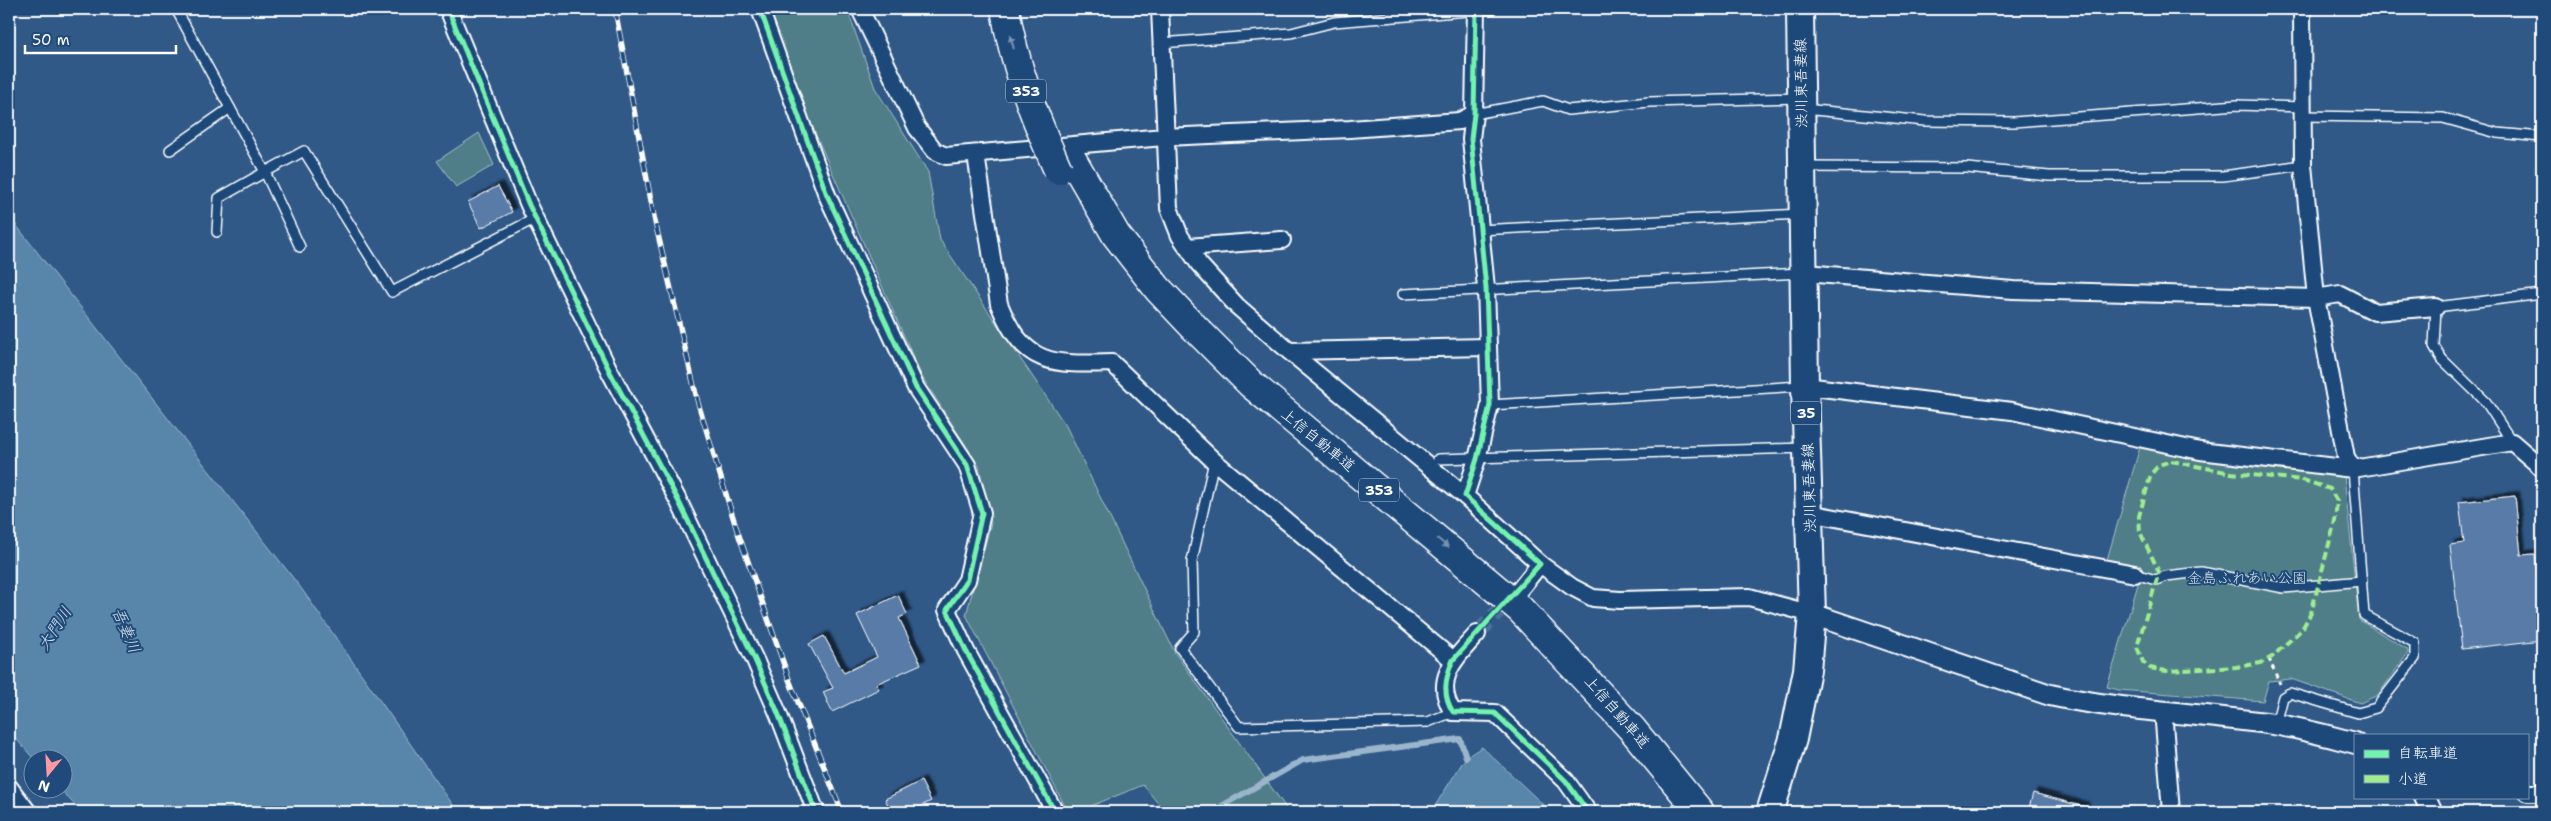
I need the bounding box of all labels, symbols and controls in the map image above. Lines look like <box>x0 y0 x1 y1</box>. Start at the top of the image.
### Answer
scale bar <box>25 22 176 54</box>
text: 50 m <box>32 30 70 50</box>
one-way arrow <box>1008 35 1016 50</box>
street label: 渋川東吾妻線 <box>1790 38 1812 128</box>
road number: 353 <box>1006 80 1046 102</box>
road number: 35 <box>1791 402 1821 424</box>
street label: 上信自動車道 <box>1277 404 1359 476</box>
street label: 渋川東吾妻線 <box>1797 443 1821 533</box>
road number: 353 <box>1359 478 1399 502</box>
one-way arrow <box>1437 537 1450 548</box>
park label: 金島ふれあい公園 <box>2187 568 2307 588</box>
water label: 大門川 <box>33 602 76 654</box>
water label: 吾妻川 <box>107 604 146 656</box>
street label: 上信自動車道 <box>1580 671 1654 753</box>
legend <box>2354 734 2528 798</box>
text: 自転車道 <box>2398 743 2458 763</box>
north arrow <box>22 748 72 798</box>
text: 小道 <box>2398 769 2428 789</box>
text: N <box>36 776 52 797</box>

